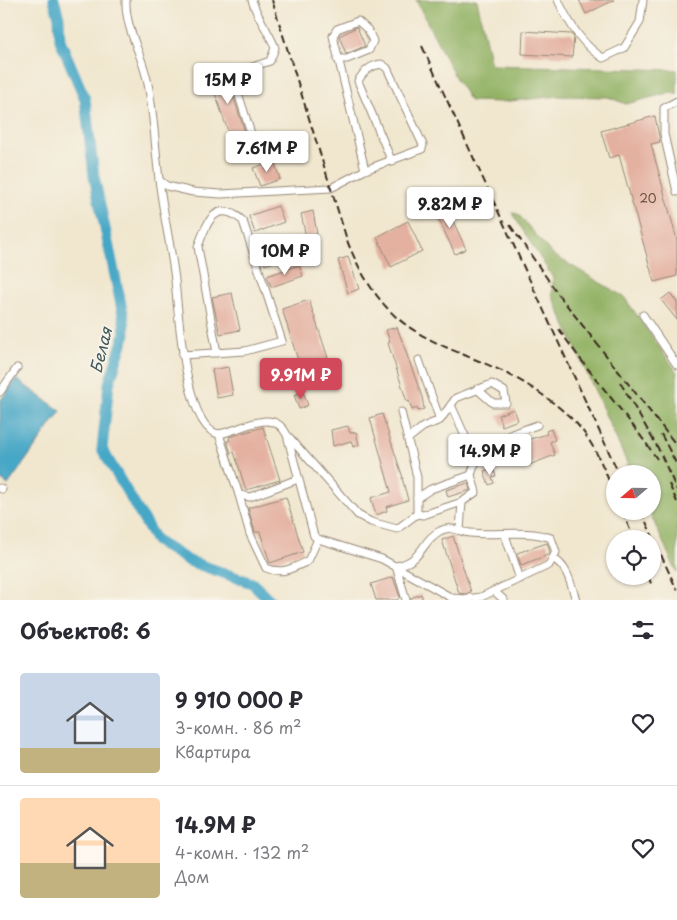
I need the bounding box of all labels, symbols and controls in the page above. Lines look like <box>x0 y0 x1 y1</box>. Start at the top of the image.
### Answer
pin: 15M ₽ <box>193 62 263 105</box>
text: 15M ₽ <box>204 67 252 91</box>
pin: 7.61M ₽ <box>221 130 313 173</box>
text: 7.61M ₽ <box>237 135 297 159</box>
pin: 9.82M ₽ <box>404 186 496 229</box>
house number: 20 <box>639 189 657 207</box>
text: 9.82M ₽ <box>418 191 482 215</box>
pin: 10M ₽ <box>250 234 320 276</box>
text: 10M ₽ <box>261 238 309 262</box>
water label: Белая <box>83 323 118 375</box>
pin: 9.91M ₽ <box>255 358 347 400</box>
text: 9.91M ₽ <box>271 362 331 386</box>
pin: 14.9M ₽ <box>444 434 536 476</box>
text: 14.9M ₽ <box>459 438 521 462</box>
north arrow <box>606 465 661 520</box>
map controls <box>606 465 661 585</box>
button: locate <box>606 530 661 585</box>
text: Объектов: 6 <box>20 614 151 646</box>
icon: filters <box>629 616 657 644</box>
text: 9 910 000 ₽ <box>175 683 303 715</box>
icon: home <box>60 693 120 753</box>
icon: heart <box>629 709 657 737</box>
text: 3-комн. · 86 m² <box>175 715 302 739</box>
text: Квартира <box>175 739 250 763</box>
text: 14.9M ₽ <box>175 808 256 840</box>
icon: home <box>60 818 120 878</box>
icon: heart <box>629 834 657 862</box>
text: 4-комн. · 132 m² <box>175 840 309 864</box>
text: Дом <box>175 864 209 888</box>

